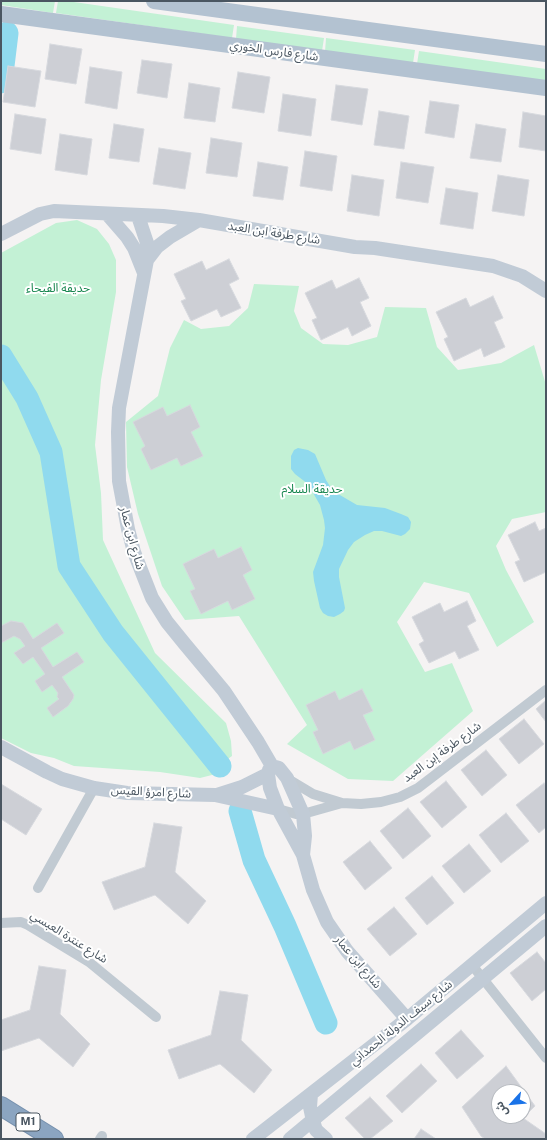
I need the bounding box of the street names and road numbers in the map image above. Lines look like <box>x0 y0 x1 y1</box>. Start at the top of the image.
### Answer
street label: شارع فارس الخوري <box>229 38 319 64</box>
street label: شارع طرفة ابن العبد <box>227 219 321 247</box>
street label: شارع ابن عمار <box>117 505 147 571</box>
street label: شارع طرفة إبن العبد <box>400 719 484 785</box>
street label: شارع امرؤ القيس <box>111 783 191 801</box>
street label: شارع عنترة العبسي <box>28 907 110 967</box>
street label: شارع ابن عمار <box>332 933 384 991</box>
street label: شارع سيف الدولة الحمداني <box>347 977 455 1069</box>
road number: M1 <box>16 1113 40 1131</box>

